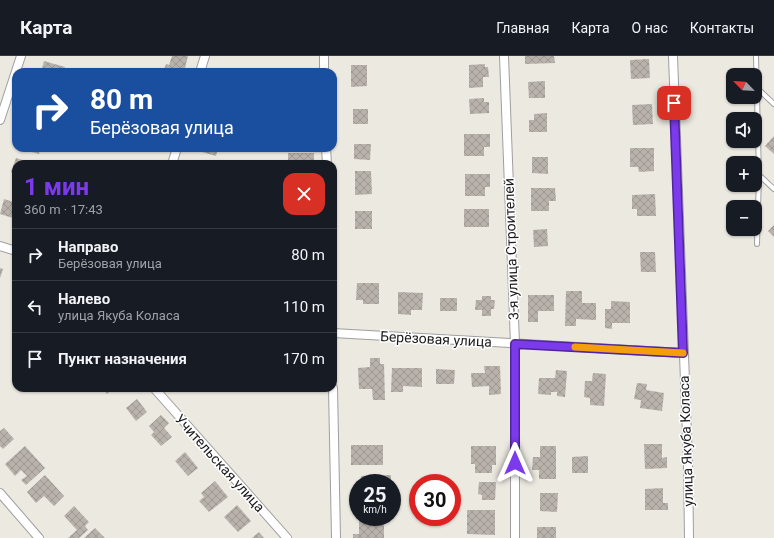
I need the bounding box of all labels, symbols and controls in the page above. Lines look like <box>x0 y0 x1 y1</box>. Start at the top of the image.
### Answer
text: Карта <box>20 16 72 39</box>
text: Главная <box>496 20 549 36</box>
text: Карта <box>571 20 610 36</box>
text: О нас <box>632 20 668 36</box>
text: Контакты <box>690 20 754 36</box>
north arrow <box>726 68 762 104</box>
map controls <box>726 68 762 236</box>
text: 80 m <box>90 83 153 116</box>
icon: right <box>24 84 76 136</box>
pin <box>657 86 691 120</box>
icon: arrive <box>663 92 685 114</box>
button: sound <box>726 112 762 148</box>
text: Берёзовая улица <box>90 117 234 138</box>
button: + <box>726 156 762 192</box>
text: 1 мин <box>24 173 89 201</box>
button: close <box>283 173 325 215</box>
street label: 3-я улица Строителей <box>501 178 521 320</box>
button: − <box>726 200 762 236</box>
text: 360 m · 17:43 <box>24 202 103 217</box>
text: Направо <box>58 238 119 256</box>
icon: right <box>24 244 46 266</box>
text: 80 m <box>291 246 325 264</box>
text: Берёзовая улица <box>58 256 162 271</box>
text: Налево <box>58 290 110 308</box>
icon: left <box>24 296 46 318</box>
text: 110 m <box>283 298 325 316</box>
text: улица Якуба Коласа <box>58 308 180 323</box>
street label: Берёзовая улица <box>380 328 492 350</box>
icon: arrive <box>24 348 46 370</box>
text: Пункт назначения <box>58 350 187 368</box>
text: 170 m <box>283 350 325 368</box>
street label: улица Якуба Коласа <box>676 375 696 507</box>
street label: Учительская улица <box>172 411 268 515</box>
position arrow <box>494 442 536 484</box>
speed limit sign: 30 <box>409 474 461 526</box>
text: 25 <box>364 483 386 507</box>
text: km/h <box>363 504 387 515</box>

